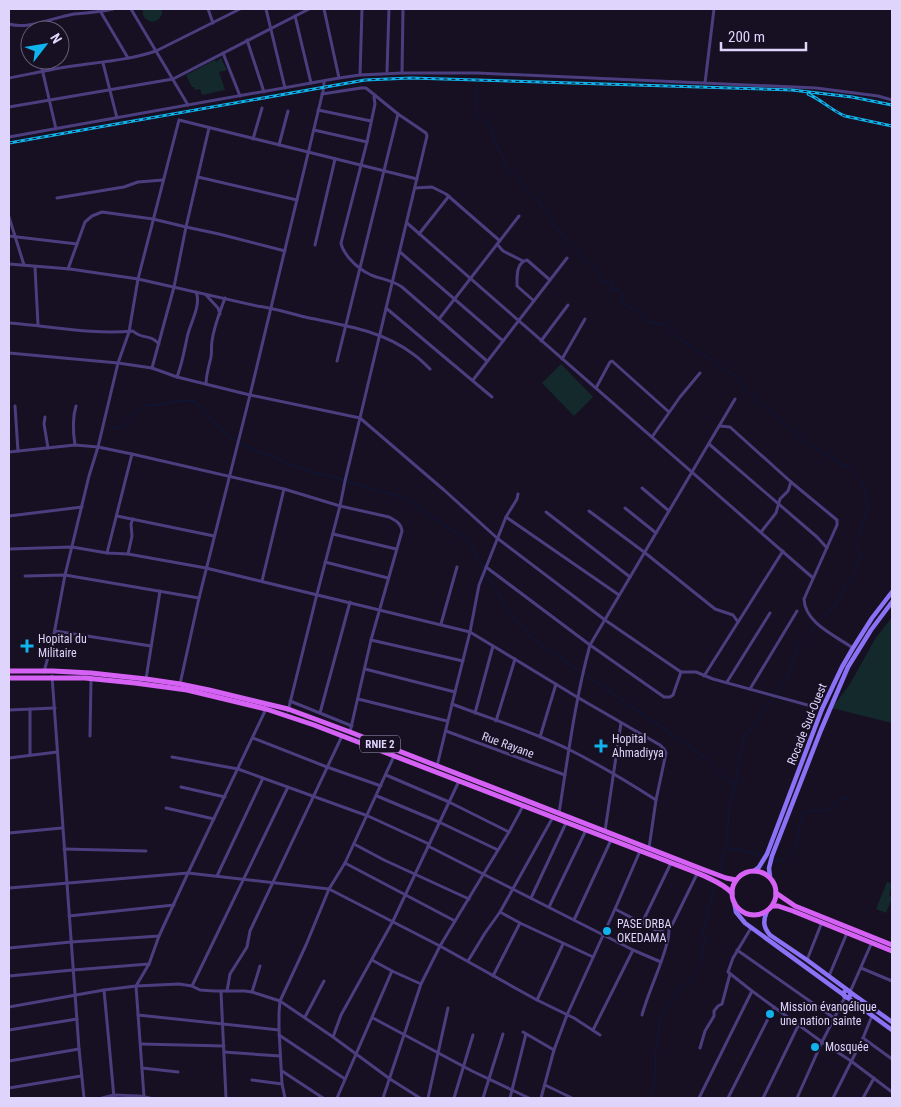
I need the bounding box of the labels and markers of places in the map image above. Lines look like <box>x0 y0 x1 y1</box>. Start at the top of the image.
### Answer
place label: Hopital du Militaire <box>38 632 87 660</box>
marker: Hopital du Militaire <box>20 639 34 653</box>
place label: Hopital Ahmadiyya <box>612 732 664 760</box>
marker: Hopital Ahmadiyya <box>594 739 608 753</box>
place label: PASE DRBA OKEDAMA <box>617 917 671 945</box>
marker: PASE DRBA OKEDAMA <box>601 925 613 937</box>
place label: Mission évangélique une nation sainte <box>780 1000 877 1028</box>
marker: Mission évangélique une nation sainte <box>764 1008 776 1020</box>
place label: Mosquée <box>825 1040 869 1054</box>
marker: Mosquée <box>809 1041 821 1053</box>

